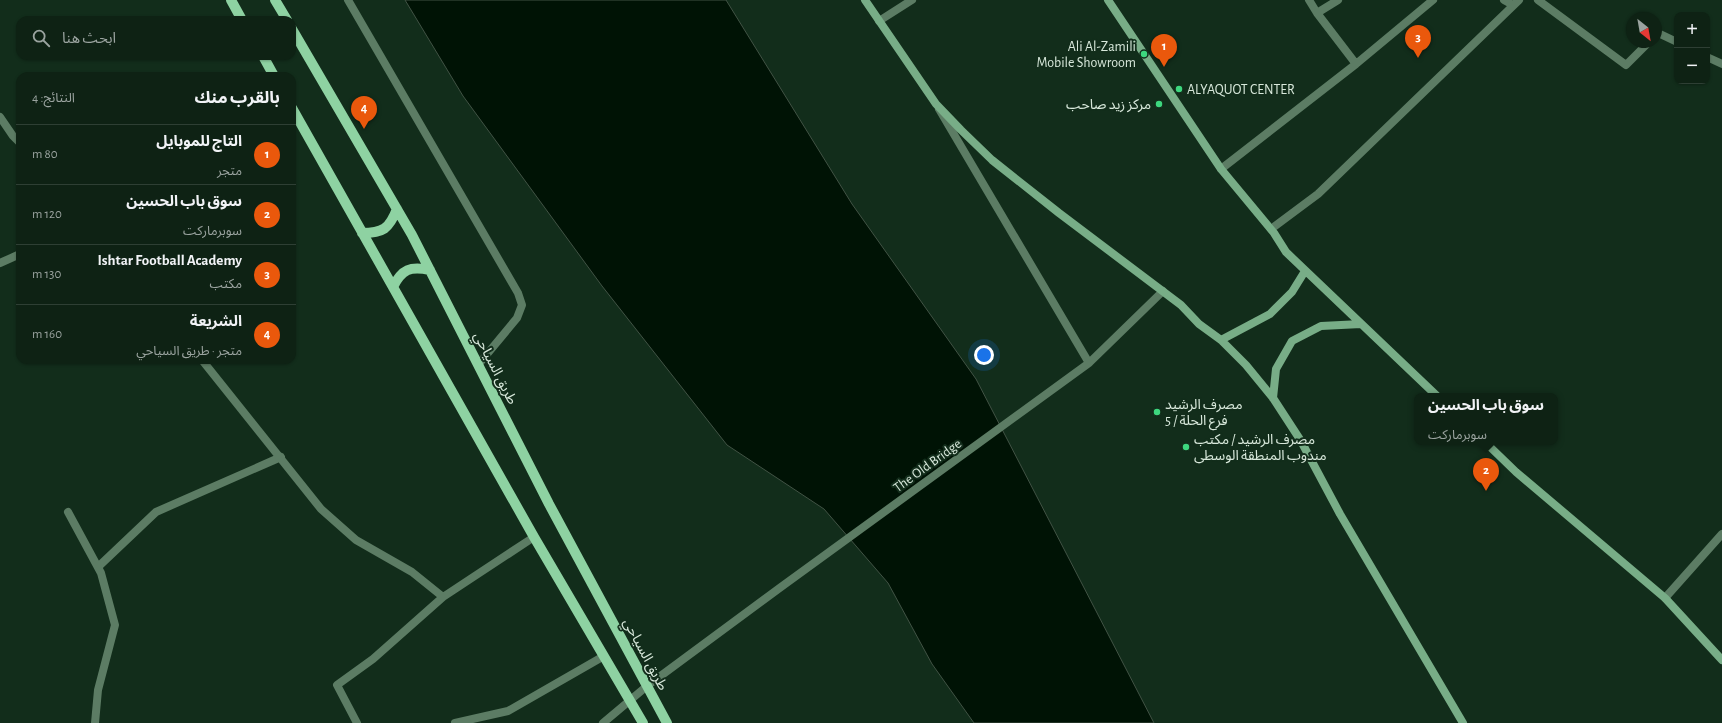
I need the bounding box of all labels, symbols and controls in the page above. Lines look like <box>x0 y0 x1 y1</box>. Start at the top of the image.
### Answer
north arrow <box>1626 12 1662 48</box>
map controls <box>1674 12 1710 84</box>
button: + <box>1674 12 1710 48</box>
search box <box>16 16 296 60</box>
pin: 3 <box>1405 25 1431 58</box>
icon: search <box>30 27 52 49</box>
text: ابحث هنا <box>62 31 116 46</box>
pin: 1 <box>1151 34 1177 67</box>
place label: Ali Al-Zamili Mobile Showroom <box>1036 40 1136 70</box>
button: − <box>1674 48 1710 84</box>
marker: Ali Al-Zamili Mobile Showroom <box>1139 49 1149 59</box>
place label: ALYAQUOT CENTER <box>1187 83 1295 97</box>
marker: ALYAQUOT CENTER <box>1174 84 1184 94</box>
text: بالقرب منك <box>195 89 280 106</box>
text: النتائج: 4 <box>32 92 75 105</box>
pin: 4 <box>351 96 377 129</box>
place label: مركز زيد صاحب <box>1066 98 1151 113</box>
marker: مركز زيد صاحب <box>1154 99 1164 109</box>
text: التاج للموبايل <box>156 134 242 149</box>
text: 80 m <box>32 148 58 161</box>
text: 1 <box>265 148 269 161</box>
text: متجر <box>217 165 242 178</box>
text: سوق باب الحسين <box>126 194 242 209</box>
text: 120 m <box>32 208 62 221</box>
text: 2 <box>264 208 270 221</box>
text: سوبرماركت <box>183 225 242 238</box>
text: Ishtar Football Academy <box>98 253 242 268</box>
text: 130 m <box>32 268 61 281</box>
text: 3 <box>264 268 270 281</box>
text: مكتب <box>210 278 242 291</box>
text: الشريعة <box>190 314 242 329</box>
text: 160 m <box>32 328 62 341</box>
text: 4 <box>264 328 270 341</box>
street label: طريق السياحي <box>468 330 519 408</box>
text: متجر · طريق السياحي <box>136 345 242 358</box>
your location <box>974 345 994 365</box>
popup <box>1414 393 1558 445</box>
place label: مصرف الرشيد فرع الحلة / 5 <box>1165 398 1243 431</box>
text: سوق باب الحسين <box>1428 398 1544 413</box>
marker: مصرف الرشيد فرع الحلة / 5 <box>1152 407 1162 417</box>
text: سوبرماركت <box>1428 429 1487 442</box>
place label: مصرف الرشيد / مكتب مندوب المنطقة الوسطى <box>1194 433 1327 464</box>
street label: The Old Bridge <box>891 436 964 495</box>
marker: مصرف الرشيد / مكتب مندوب المنطقة الوسطى <box>1181 442 1191 452</box>
pin: 2 <box>1473 458 1499 491</box>
street label: طريق السياحي <box>617 616 670 694</box>

